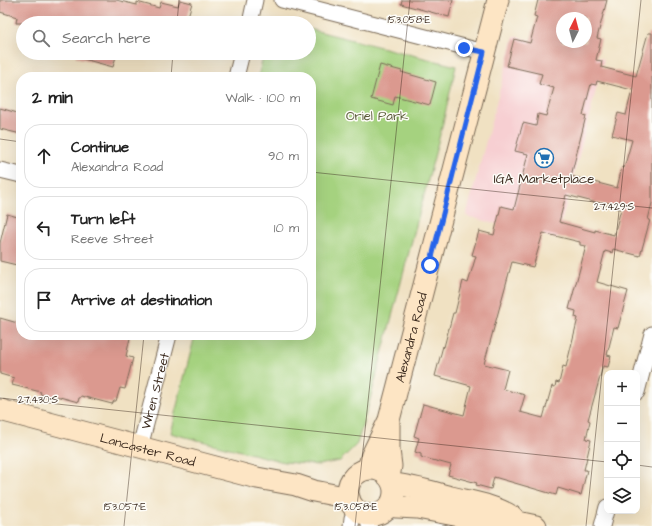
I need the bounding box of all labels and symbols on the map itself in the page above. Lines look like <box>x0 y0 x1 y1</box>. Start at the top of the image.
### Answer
north arrow <box>556 12 592 48</box>
text: 153.058°E <box>388 13 431 27</box>
route end <box>455 39 473 57</box>
park label: Oriel Park <box>346 107 408 125</box>
supermarket icon: IGA Marketplace <box>533 147 555 169</box>
place label: IGA Marketplace <box>494 170 594 188</box>
text: 27.429°S <box>594 200 635 214</box>
route start <box>421 256 439 274</box>
street label: Alexandra Road <box>391 290 432 384</box>
street label: Wren Street <box>137 350 174 431</box>
text: 27.430°S <box>18 393 59 407</box>
street label: Lancaster Road <box>98 429 198 471</box>
text: 153.057°E <box>104 500 146 514</box>
text: 153.058°E <box>335 500 378 514</box>

